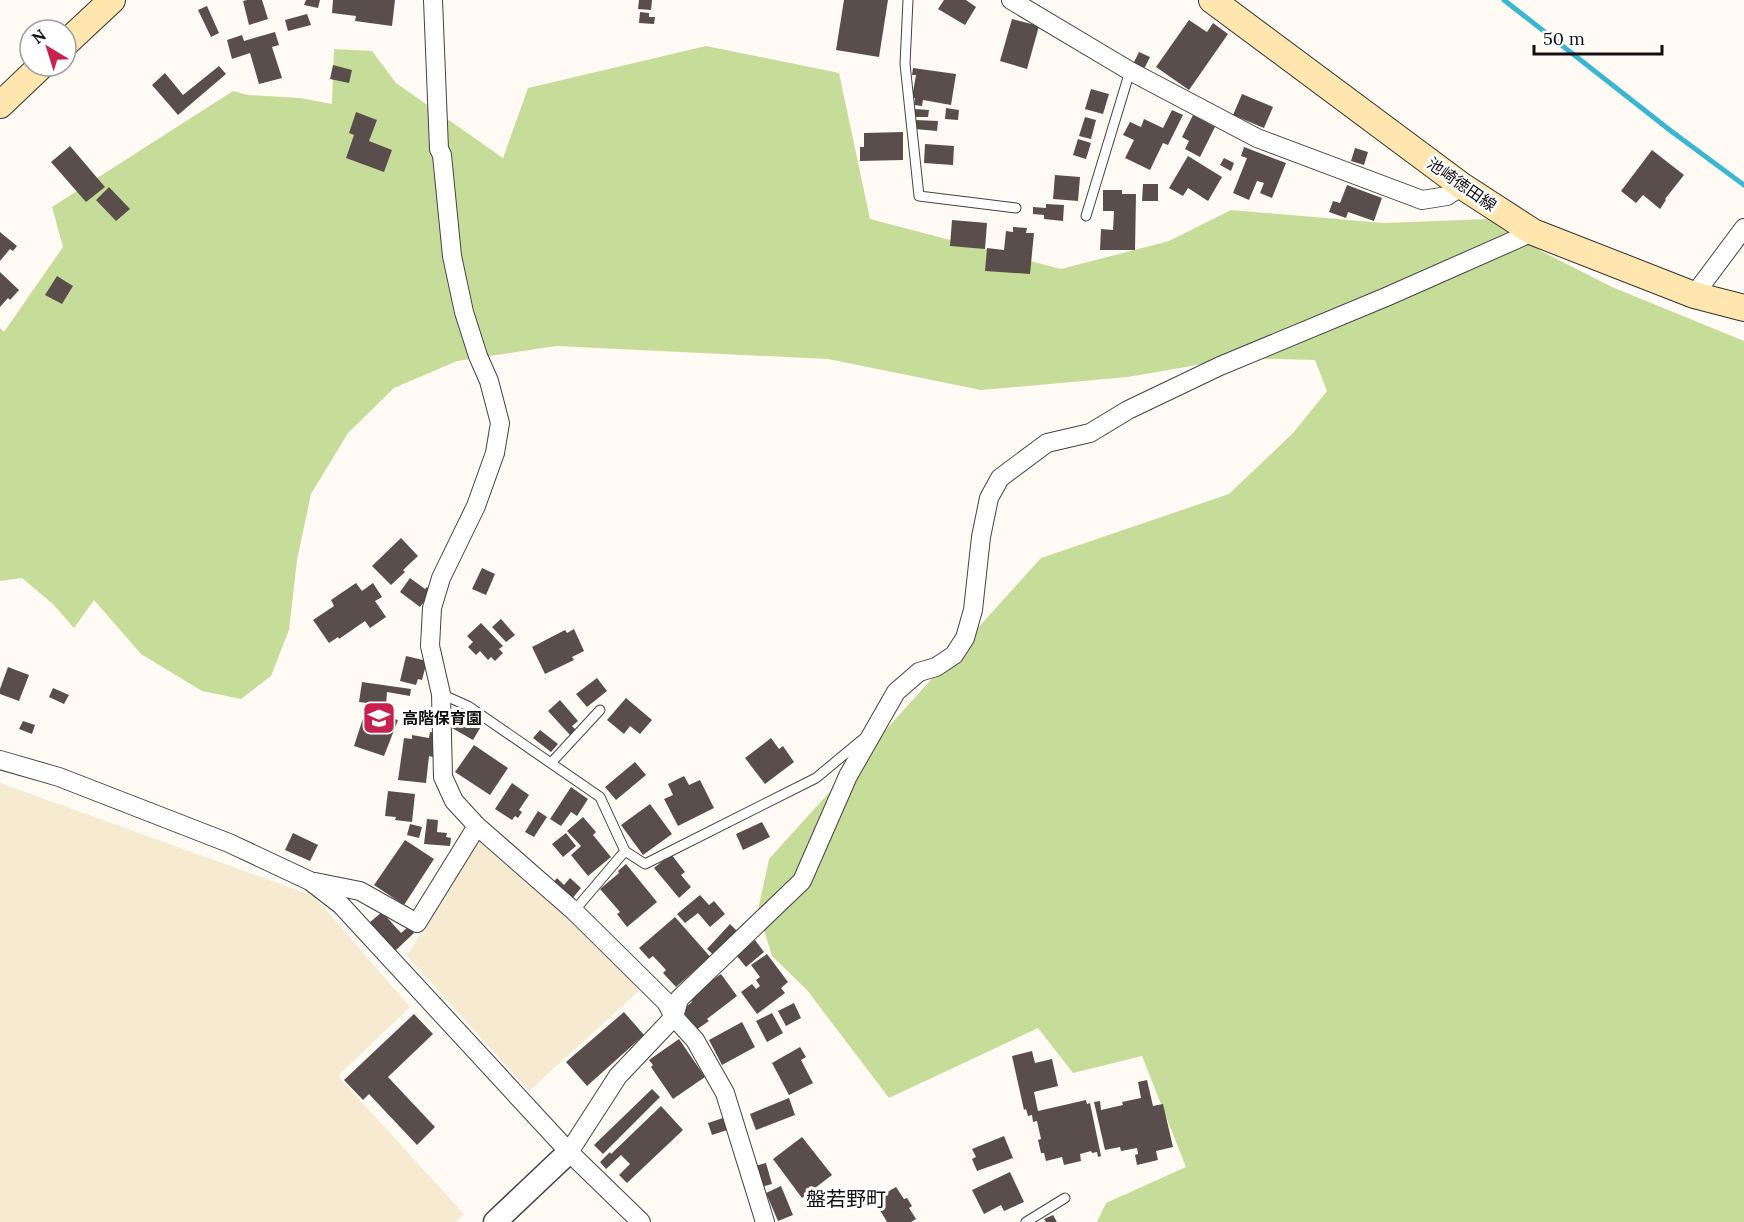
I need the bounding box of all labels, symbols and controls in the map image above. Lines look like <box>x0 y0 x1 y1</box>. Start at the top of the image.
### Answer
north arrow <box>18 18 78 78</box>
scale bar <box>1534 18 1662 56</box>
text: N <box>28 24 50 48</box>
text: 50 m <box>1543 27 1585 50</box>
street label: 池崎徳田線 <box>1423 153 1501 215</box>
school or university icon: 高階保育園 <box>361 700 397 736</box>
place label: 高階保育園 <box>402 708 482 728</box>
district label: 盤若野町 <box>806 1186 886 1211</box>

